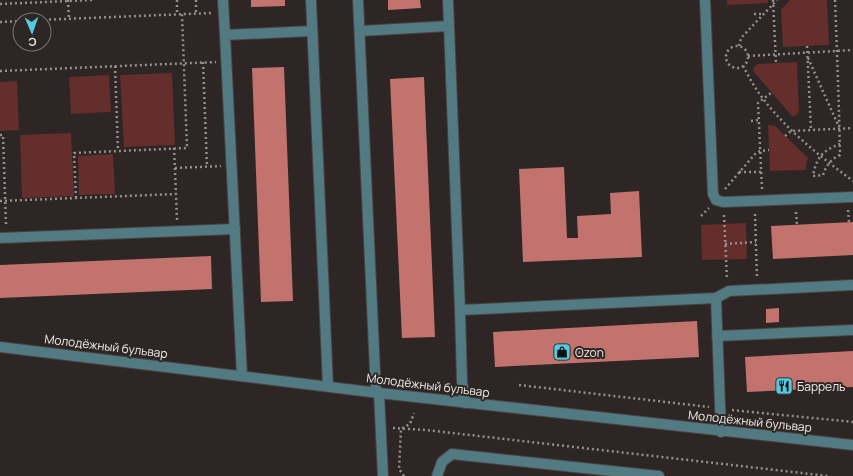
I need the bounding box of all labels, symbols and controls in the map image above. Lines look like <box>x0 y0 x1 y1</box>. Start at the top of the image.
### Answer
north arrow <box>12 12 52 52</box>
text: С <box>28 35 37 50</box>
street label: Молодёжный бульвар <box>43 330 169 362</box>
shop icon: Ozon <box>552 342 572 362</box>
place label: Ozon <box>575 344 604 361</box>
street label: Молодёжный бульвар <box>365 369 491 401</box>
restaurant icon: Баррель <box>774 376 794 396</box>
place label: Баррель <box>797 378 845 395</box>
street label: Молодёжный бульвар <box>687 406 813 436</box>

